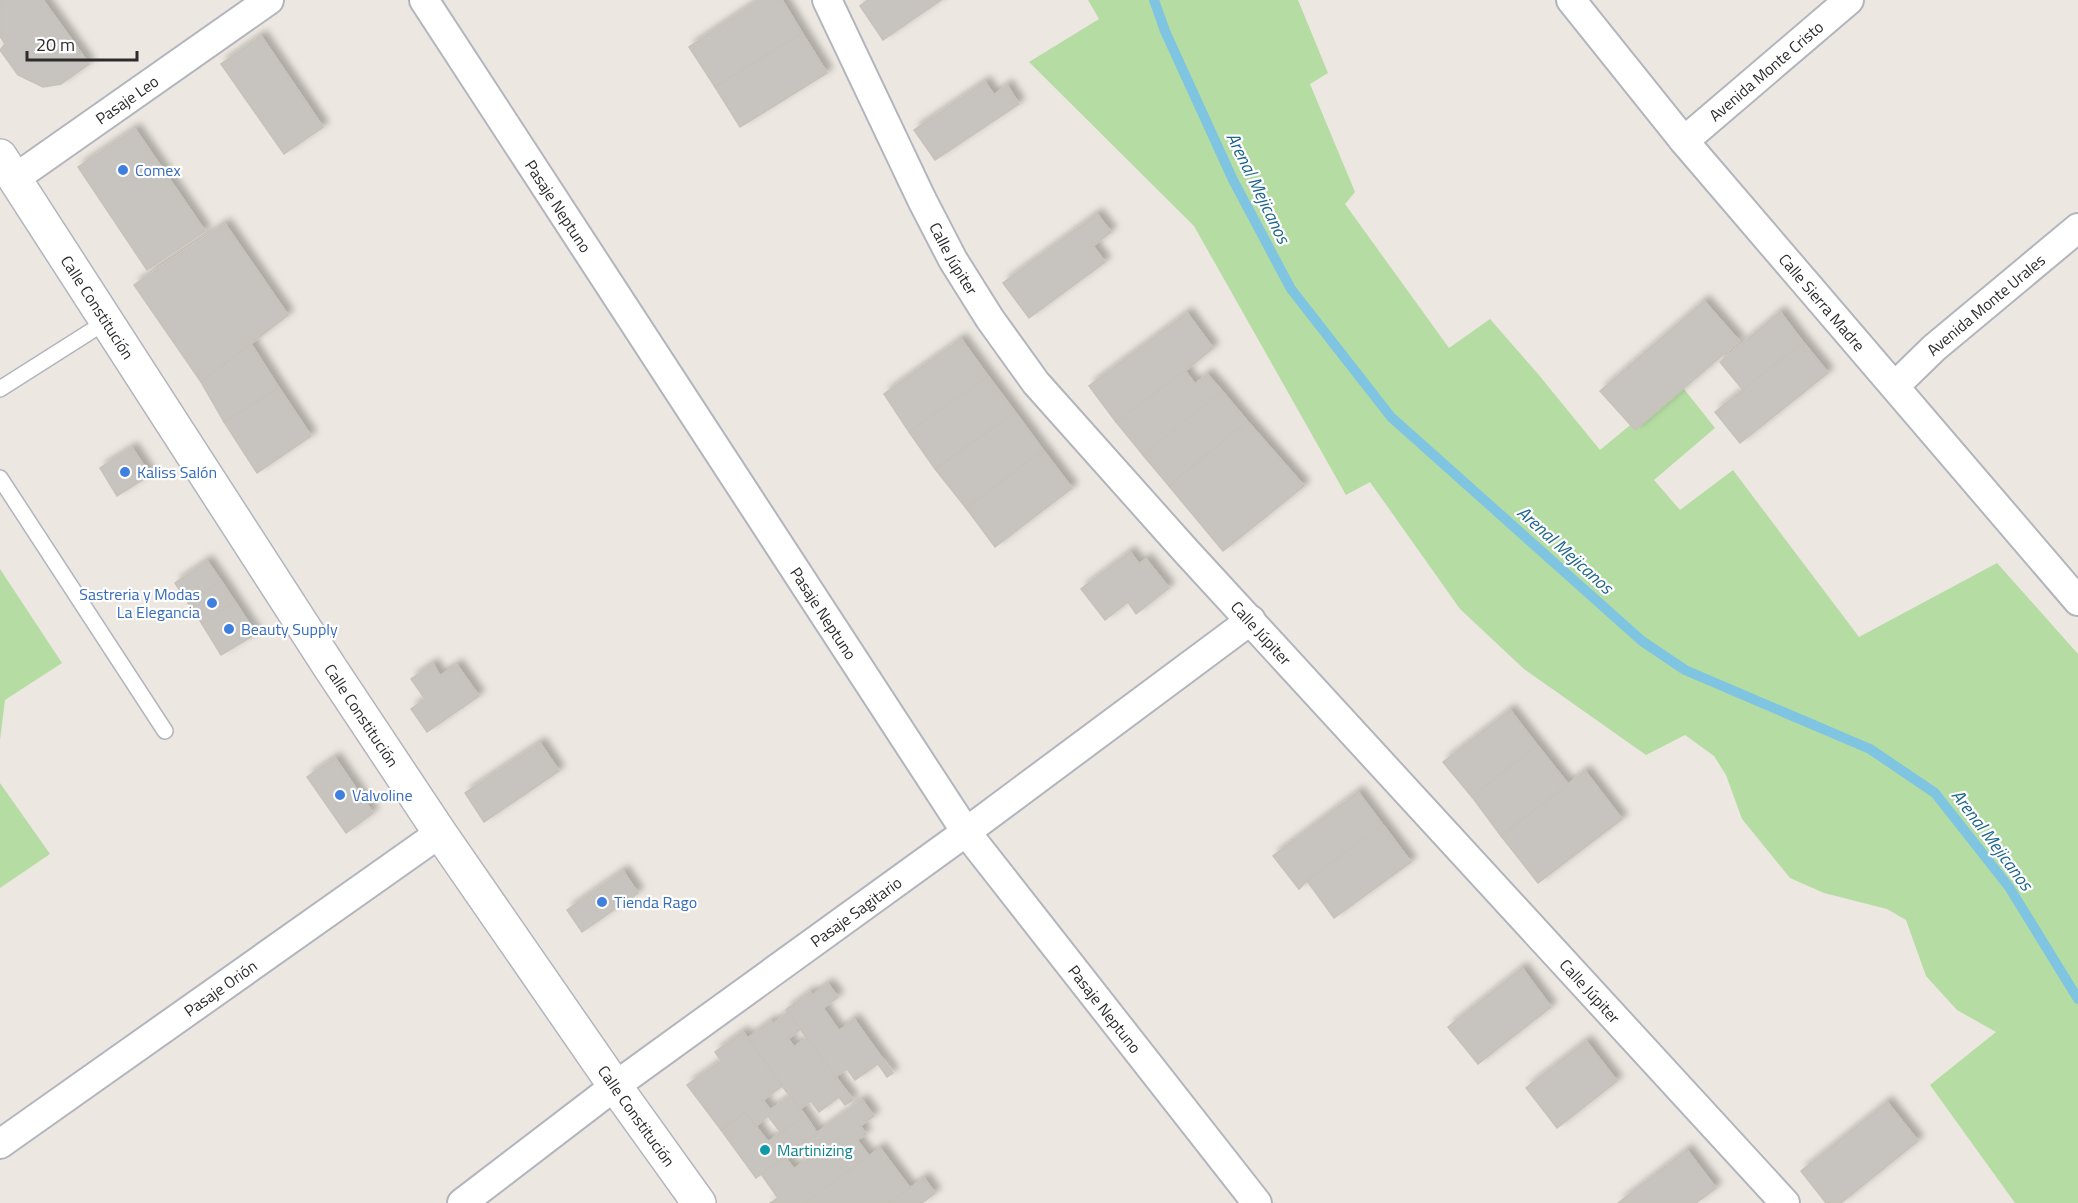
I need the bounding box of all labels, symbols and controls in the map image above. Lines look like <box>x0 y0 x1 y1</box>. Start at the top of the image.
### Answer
street label: Avenida Monte Cristo <box>1704 15 1829 127</box>
scale bar <box>27 24 136 62</box>
text: 20 m <box>36 31 75 58</box>
street label: Pasaje Leo <box>91 69 163 130</box>
water label: Arenal Mejicanos <box>1220 127 1298 249</box>
street label: Pasaje Neptuno <box>519 155 597 257</box>
place label: Comex <box>135 158 181 182</box>
marker: Comex <box>116 163 130 177</box>
street label: Calle Júpiter <box>924 218 984 300</box>
street label: Calle Sierra Madre <box>1773 248 1871 356</box>
street label: Avenida Monte Urales <box>1921 248 2050 361</box>
street label: Calle Constitución <box>55 250 140 364</box>
place label: Kaliss Salón <box>137 460 217 484</box>
marker: Kaliss Salón <box>118 465 132 479</box>
water label: Arenal Mejicanos <box>1511 499 1620 601</box>
street label: Pasaje Neptuno <box>784 562 863 664</box>
place label: Sastreria y Modas La Elegancia <box>79 582 200 624</box>
street label: Calle Júpiter <box>1225 595 1298 671</box>
marker: Sastreria y Modas La Elegancia <box>205 596 219 610</box>
place label: Beauty Supply <box>241 617 338 641</box>
marker: Beauty Supply <box>222 622 236 636</box>
street label: Calle Constitución <box>319 659 405 772</box>
place label: Valvoline <box>352 783 412 807</box>
water label: Arenal Mejicanos <box>1945 783 2040 897</box>
marker: Valvoline <box>333 788 347 802</box>
street label: Pasaje Sagitario <box>805 870 907 953</box>
place label: Tienda Rago <box>614 890 697 914</box>
marker: Tienda Rago <box>595 895 609 909</box>
street label: Calle Júpiter <box>1554 953 1626 1029</box>
street label: Pasaje Orión <box>179 954 262 1022</box>
street label: Pasaje Neptuno <box>1063 960 1147 1058</box>
street label: Calle Constitución <box>592 1060 681 1172</box>
place label: Martinizing <box>777 1138 853 1162</box>
marker: Martinizing <box>758 1143 772 1157</box>

